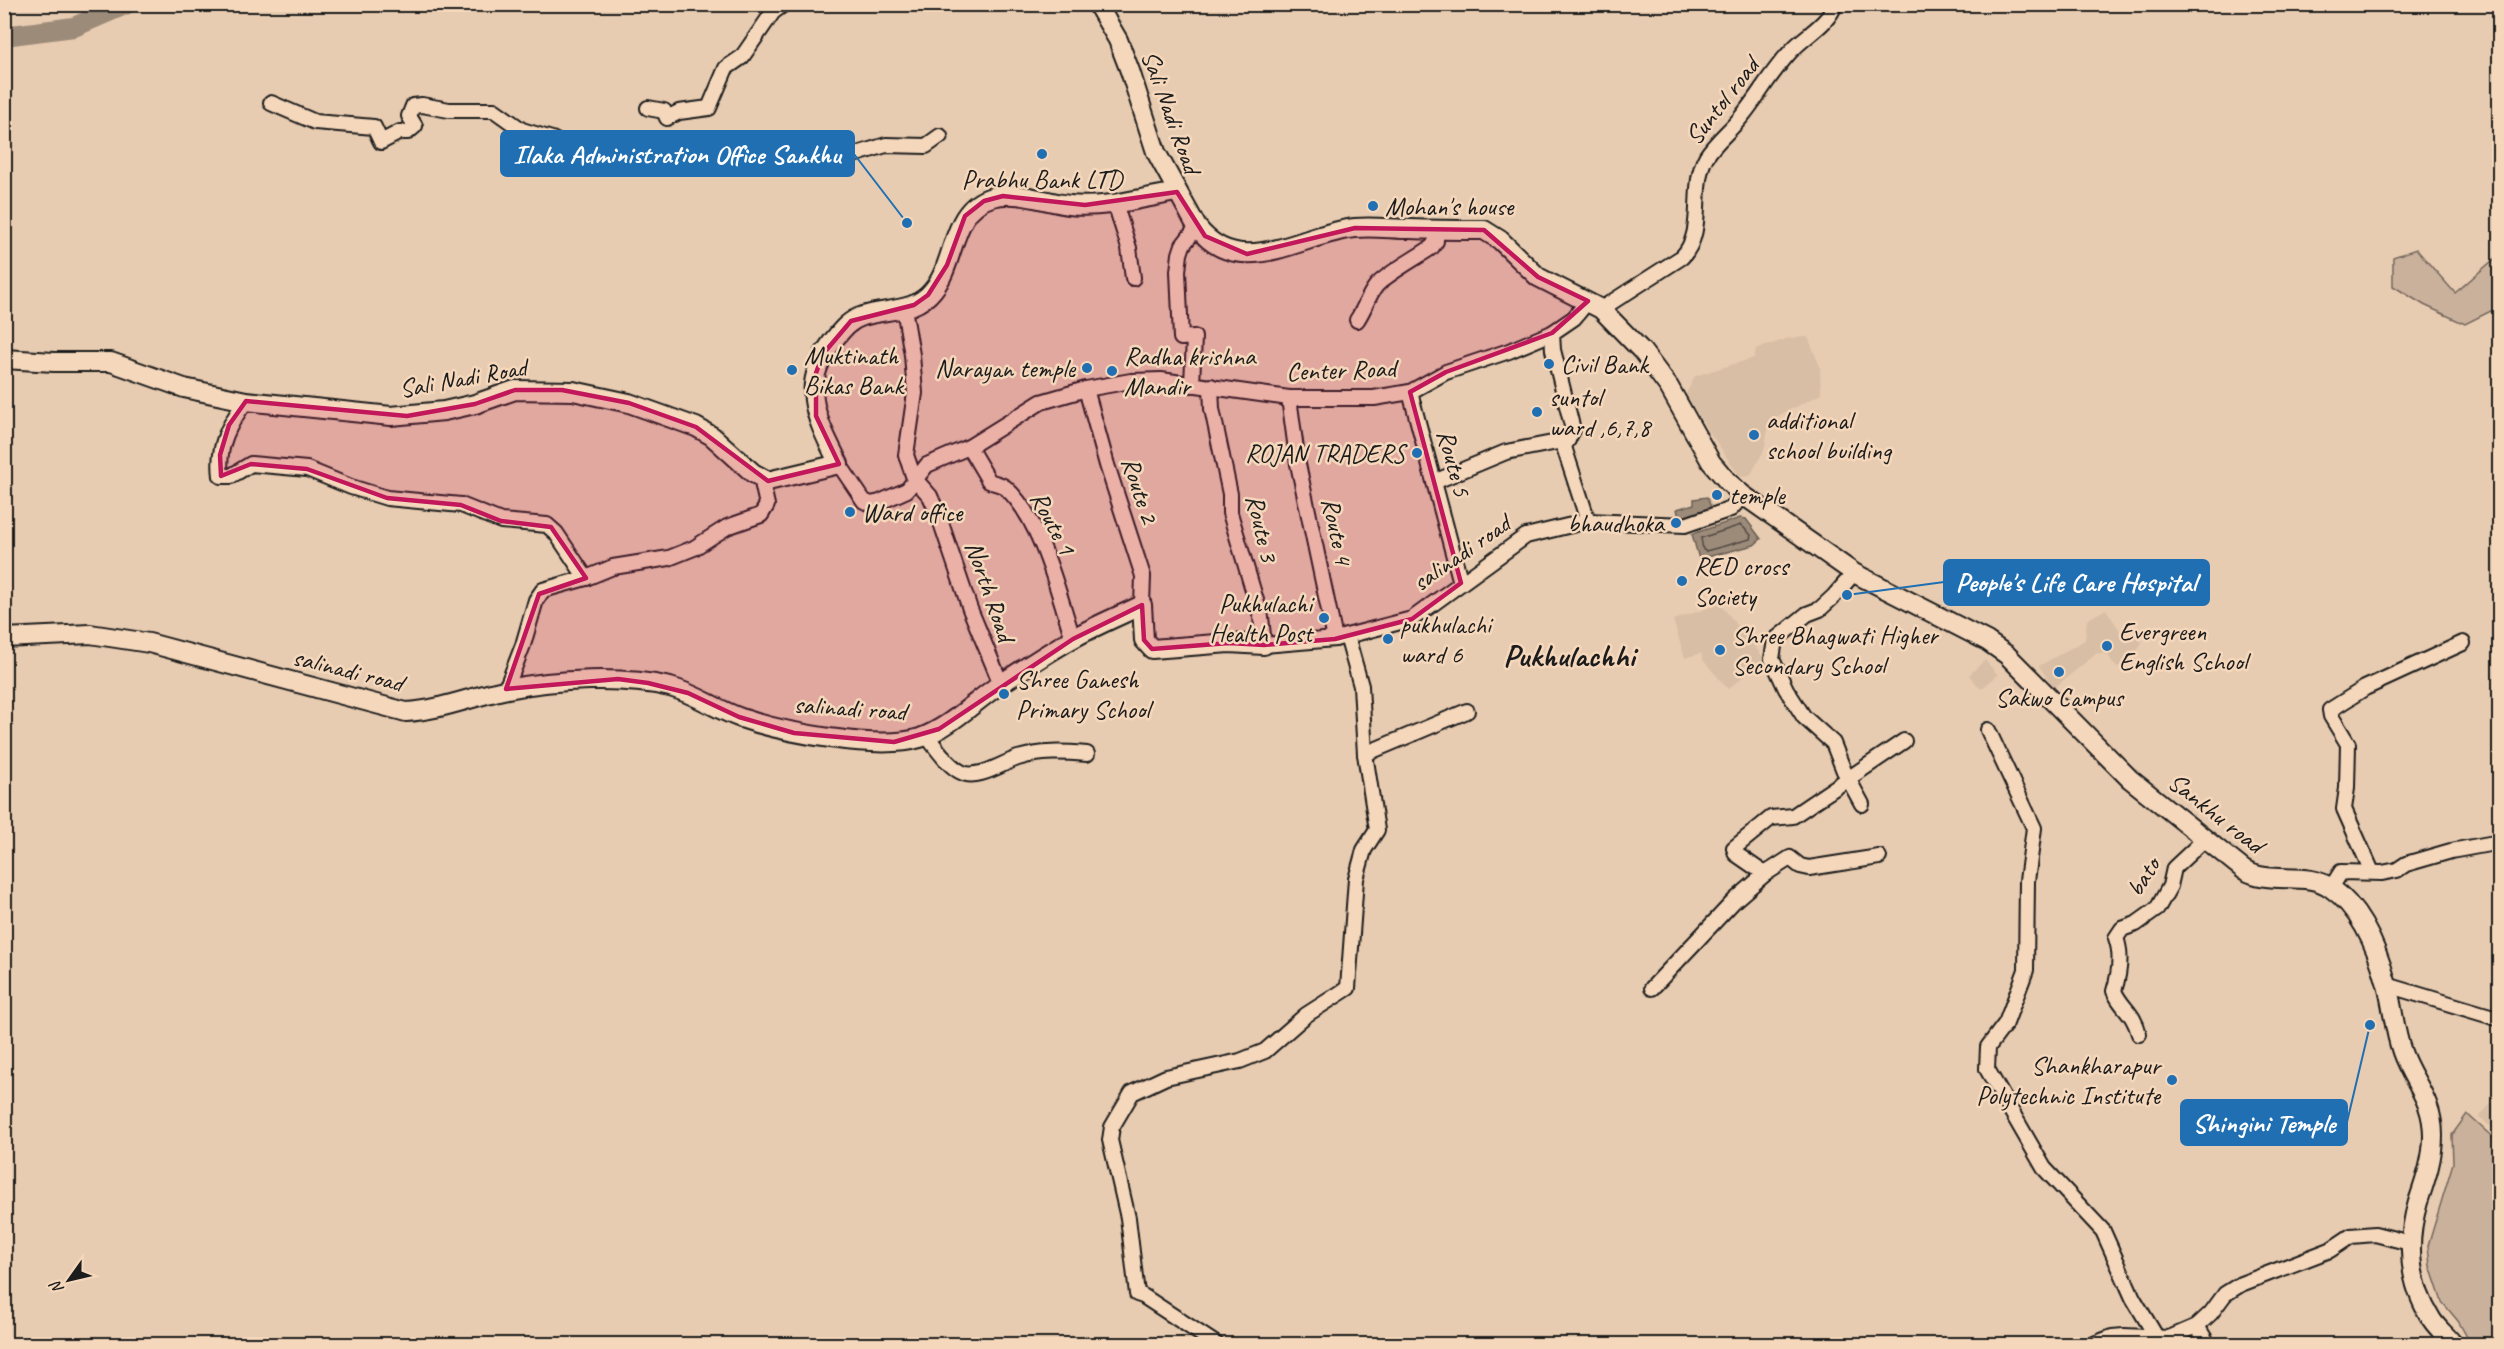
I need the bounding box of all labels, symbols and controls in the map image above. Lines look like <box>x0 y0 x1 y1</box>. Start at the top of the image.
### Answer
street label: Sali Nadi Road <box>1133 46 1210 182</box>
street label: Suntol road <box>1678 48 1769 151</box>
callout: Ilaka Administration Office Sankhu <box>501 131 854 176</box>
text: Ilaka Administration Office Sankhu <box>513 137 843 171</box>
marker: Prabhu Bank LTD <box>1035 147 1049 161</box>
place label: Prabhu Bank LTD <box>962 163 1124 196</box>
place label: Mohan's house <box>1385 190 1515 223</box>
marker: Mohan's house <box>1366 199 1380 213</box>
place label: Muktinath Bikas Bank <box>804 339 905 402</box>
place label: Radha krishna Mandir <box>1124 340 1257 403</box>
place label: Civil Bank <box>1561 348 1650 381</box>
street label: Sali Nadi Road <box>397 350 533 405</box>
street label: Center Road <box>1286 351 1400 388</box>
place label: Narayan temple <box>935 352 1077 385</box>
marker: Civil Bank <box>1542 357 1556 371</box>
marker: Narayan temple <box>1080 361 1094 375</box>
marker: Muktinath Bikas Bank <box>785 363 799 377</box>
marker: Radha krishna Mandir <box>1105 364 1119 378</box>
place label: suntol ward ,6,7,8 <box>1549 381 1653 444</box>
place label: additional school building <box>1766 404 1893 467</box>
marker: suntol ward ,6,7,8 <box>1530 405 1544 419</box>
street label: Route 5 <box>1429 426 1479 501</box>
marker: additional school building <box>1747 428 1761 442</box>
place label: ROJAN TRADERS <box>1245 437 1408 470</box>
marker: ROJAN TRADERS <box>1410 446 1424 460</box>
street label: Route 2 <box>1114 453 1167 529</box>
place label: temple <box>1729 479 1786 512</box>
street label: Route 1 <box>1023 485 1084 562</box>
marker: temple <box>1710 488 1724 502</box>
street label: Route 3 <box>1238 491 1286 567</box>
street label: Route 4 <box>1314 495 1361 570</box>
place label: Ward office <box>862 496 964 529</box>
marker: Ward office <box>843 505 857 519</box>
street label: salinadi road <box>1405 505 1520 599</box>
place label: bhaudhoka <box>1568 507 1666 540</box>
marker: bhaudhoka <box>1669 516 1683 530</box>
street label: North Road <box>957 537 1024 649</box>
place label: RED cross Society <box>1694 550 1790 613</box>
callout: People's Life Care Hospital <box>1944 560 2209 605</box>
text: People's Life Care Hospital <box>1956 565 2201 599</box>
marker: RED cross Society <box>1675 574 1689 588</box>
place label: Pukhulachi Health Post <box>1209 587 1315 650</box>
place label: pukhulachi ward 6 <box>1400 608 1494 671</box>
marker: Pukhulachi Health Post <box>1317 611 1331 625</box>
place label: Evergreen English School <box>2119 615 2252 678</box>
place label: Shree Bhagwati Higher Secondary School <box>1732 619 1940 682</box>
marker: pukhulachi ward 6 <box>1381 632 1395 646</box>
district label: Pukhulachhi <box>1503 635 1638 676</box>
marker: Evergreen English School <box>2100 639 2114 653</box>
street label: salinadi road <box>289 640 410 701</box>
marker: Shree Bhagwati Higher Secondary School <box>1713 643 1727 657</box>
place label: Shree Ganesh Primary School <box>1016 663 1154 726</box>
marker: Sakwo Campus <box>2052 665 2066 679</box>
place label: Sakwo Campus <box>1995 681 2125 714</box>
marker: Shree Ganesh Primary School <box>997 687 1011 701</box>
street label: salinadi road <box>793 688 911 729</box>
street label: Sankhu road <box>2161 765 2274 863</box>
street label: bato <box>2118 849 2169 903</box>
place label: Shankharapur Polytechnic Institute <box>1976 1049 2163 1112</box>
marker: Shankharapur Polytechnic Institute <box>2165 1073 2179 1087</box>
callout: Shingini Temple <box>2181 1100 2347 1145</box>
text: Shingini Temple <box>2192 1106 2338 1140</box>
north arrow <box>39 1250 99 1310</box>
text: N <box>45 1276 68 1298</box>

